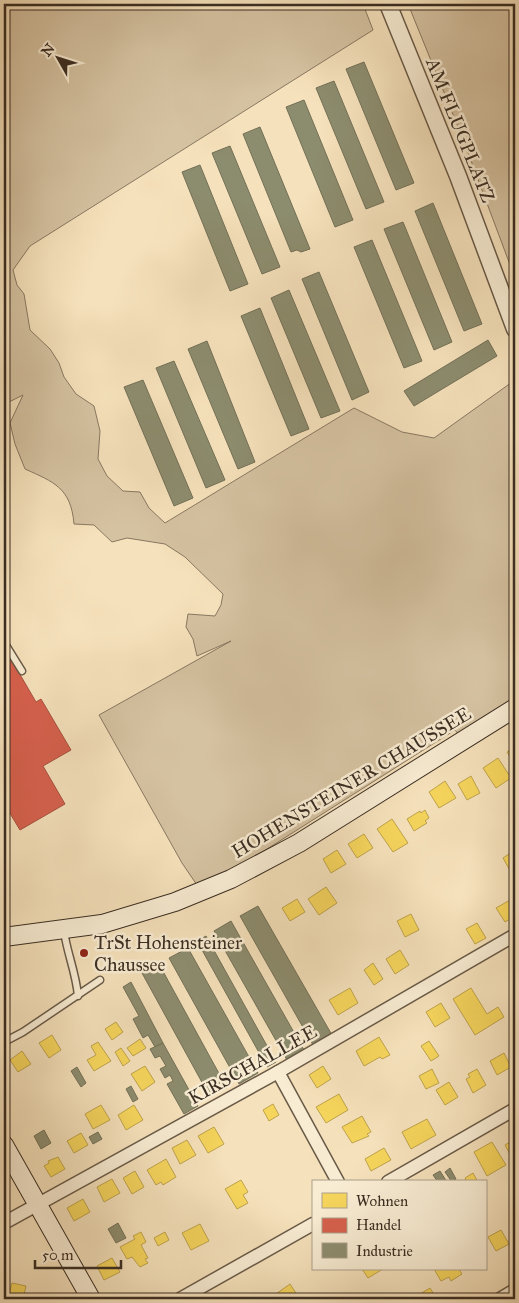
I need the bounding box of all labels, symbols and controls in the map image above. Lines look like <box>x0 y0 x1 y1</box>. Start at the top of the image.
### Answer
north arrow <box>32 32 82 82</box>
text: N <box>38 40 59 60</box>
street label: AM FLUGPLATZ <box>421 54 500 206</box>
street label: HOHENSTEINER CHAUSSEE <box>228 702 475 863</box>
place label: TrSt Hohensteiner Chaussee <box>94 931 243 976</box>
marker: TrSt Hohensteiner Chaussee <box>78 947 90 959</box>
street label: KIRSCHALLEE <box>184 1019 321 1109</box>
legend <box>312 1180 486 1270</box>
text: Wohnen <box>356 1192 408 1210</box>
text: Handel <box>356 1216 402 1234</box>
scale bar <box>35 1238 121 1270</box>
text: Industrie <box>356 1242 413 1260</box>
text: 50 m <box>42 1246 74 1264</box>

